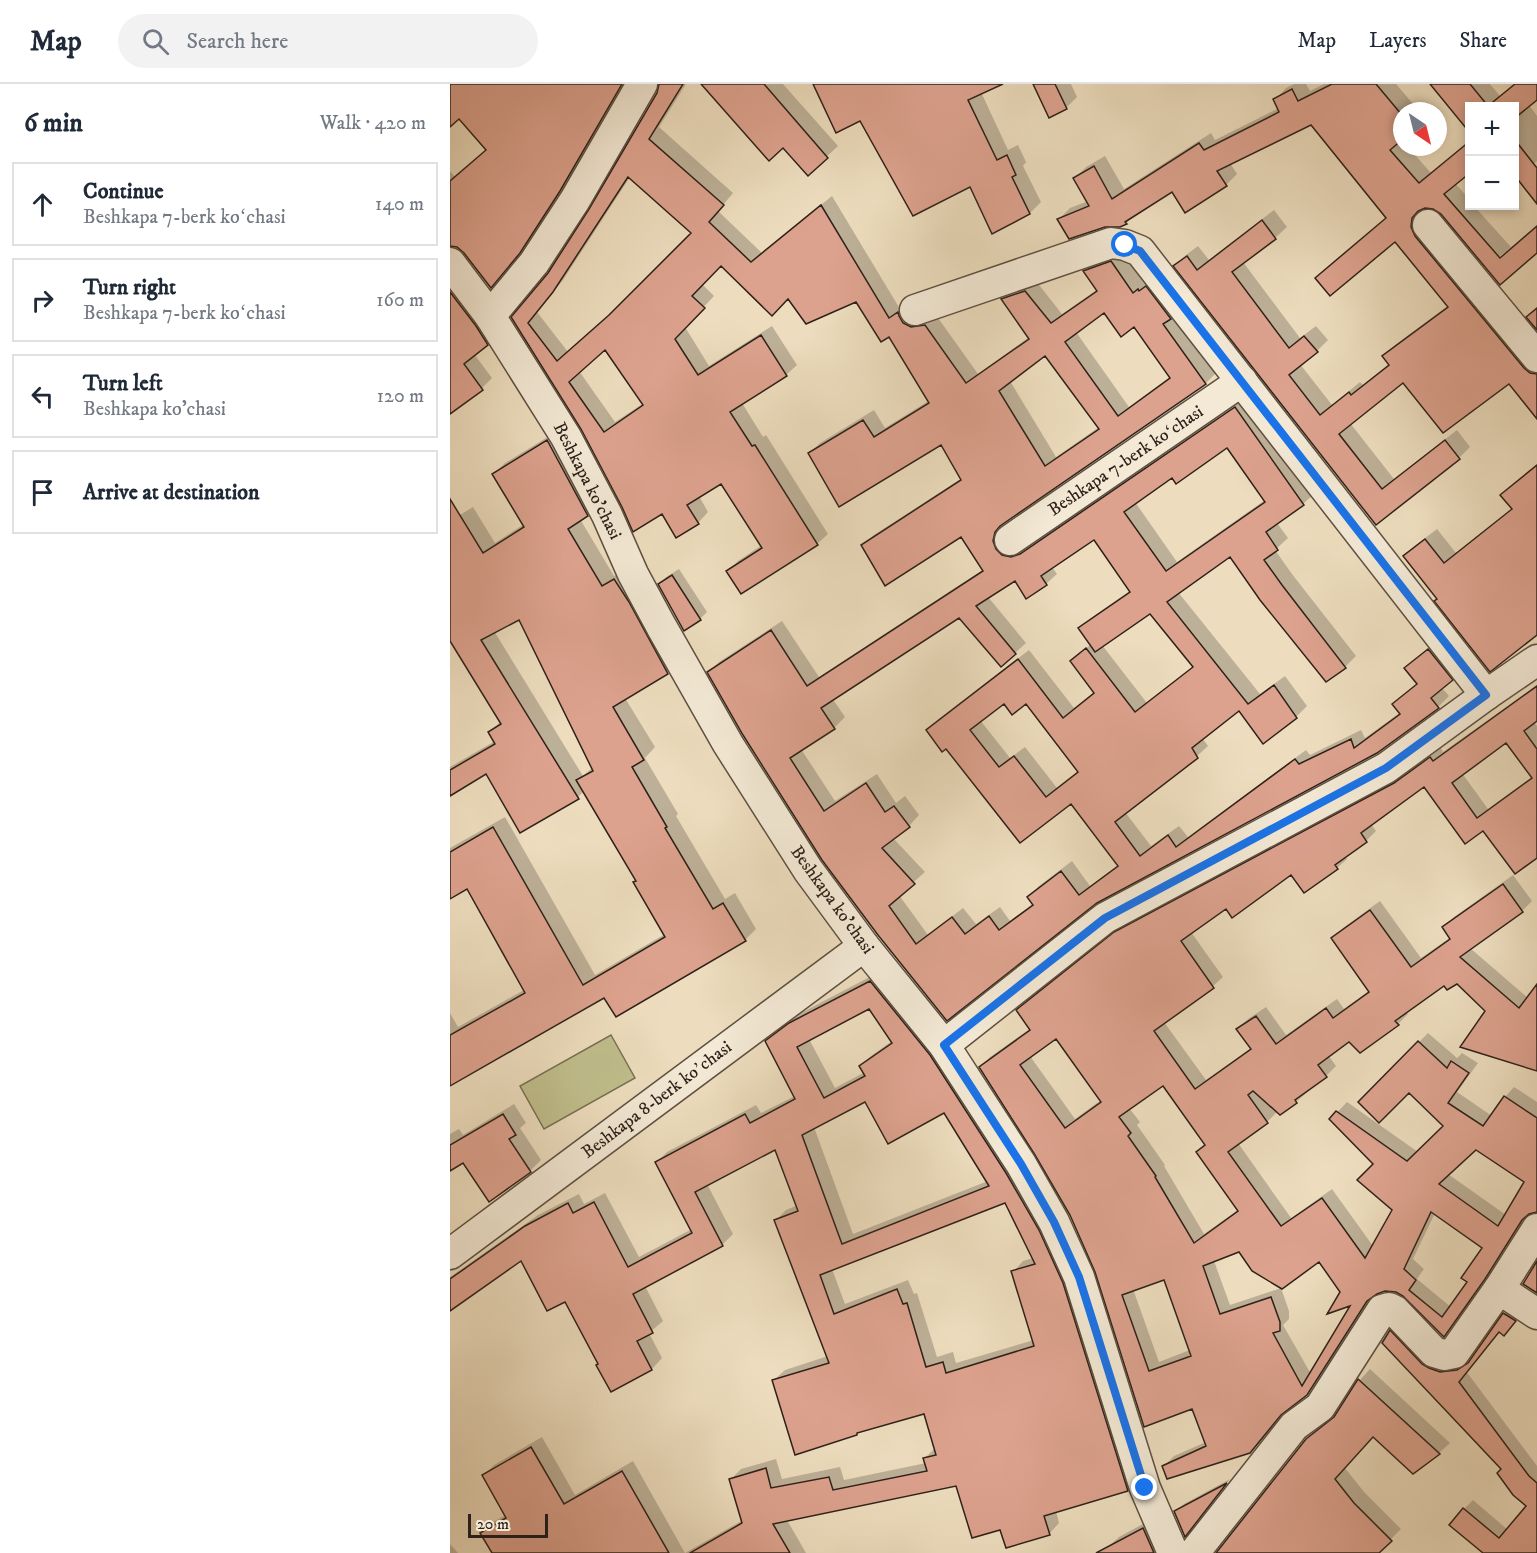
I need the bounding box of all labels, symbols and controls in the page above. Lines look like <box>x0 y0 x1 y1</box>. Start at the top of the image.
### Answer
search box <box>118 14 538 68</box>
text: Map <box>30 24 82 59</box>
icon: search <box>139 25 172 58</box>
text: Search here <box>187 28 288 55</box>
text: Map <box>1297 28 1336 54</box>
text: Layers <box>1369 28 1427 54</box>
text: Share <box>1460 28 1507 54</box>
north arrow <box>1393 102 1447 156</box>
map controls <box>1465 102 1519 210</box>
button: + <box>1465 102 1519 156</box>
text: 6 min <box>24 107 83 140</box>
text: Walk · 420 m <box>320 111 426 136</box>
button: − <box>1465 156 1519 210</box>
text: Continue <box>83 178 164 205</box>
icon: ahead <box>26 188 59 221</box>
text: 140 m <box>375 192 424 217</box>
text: Beshkapa 7-berk koʻchasi <box>83 205 286 230</box>
route start <box>1111 231 1137 257</box>
text: Turn right <box>83 274 176 301</box>
icon: right <box>26 284 59 317</box>
text: 160 m <box>376 288 424 313</box>
text: Beshkapa 7-berk koʻchasi <box>83 301 286 326</box>
text: Turn left <box>83 370 163 397</box>
icon: left <box>26 380 59 413</box>
text: 120 m <box>377 384 424 409</box>
text: Beshkapa ko'chasi <box>83 397 226 422</box>
street label: Beshkapa 7-berk koʻchasi <box>1044 401 1208 521</box>
street label: Beshkapa ko'chasi <box>548 419 626 543</box>
icon: arrive <box>26 476 59 509</box>
text: Arrive at destination <box>83 479 260 506</box>
street label: Beshkapa ko'chasi <box>785 841 879 959</box>
street label: Beshkapa 8-berk koʼchasi <box>578 1036 736 1164</box>
route end <box>1131 1474 1157 1500</box>
scale bar <box>468 1511 548 1538</box>
text: 20 m <box>477 1514 509 1534</box>

